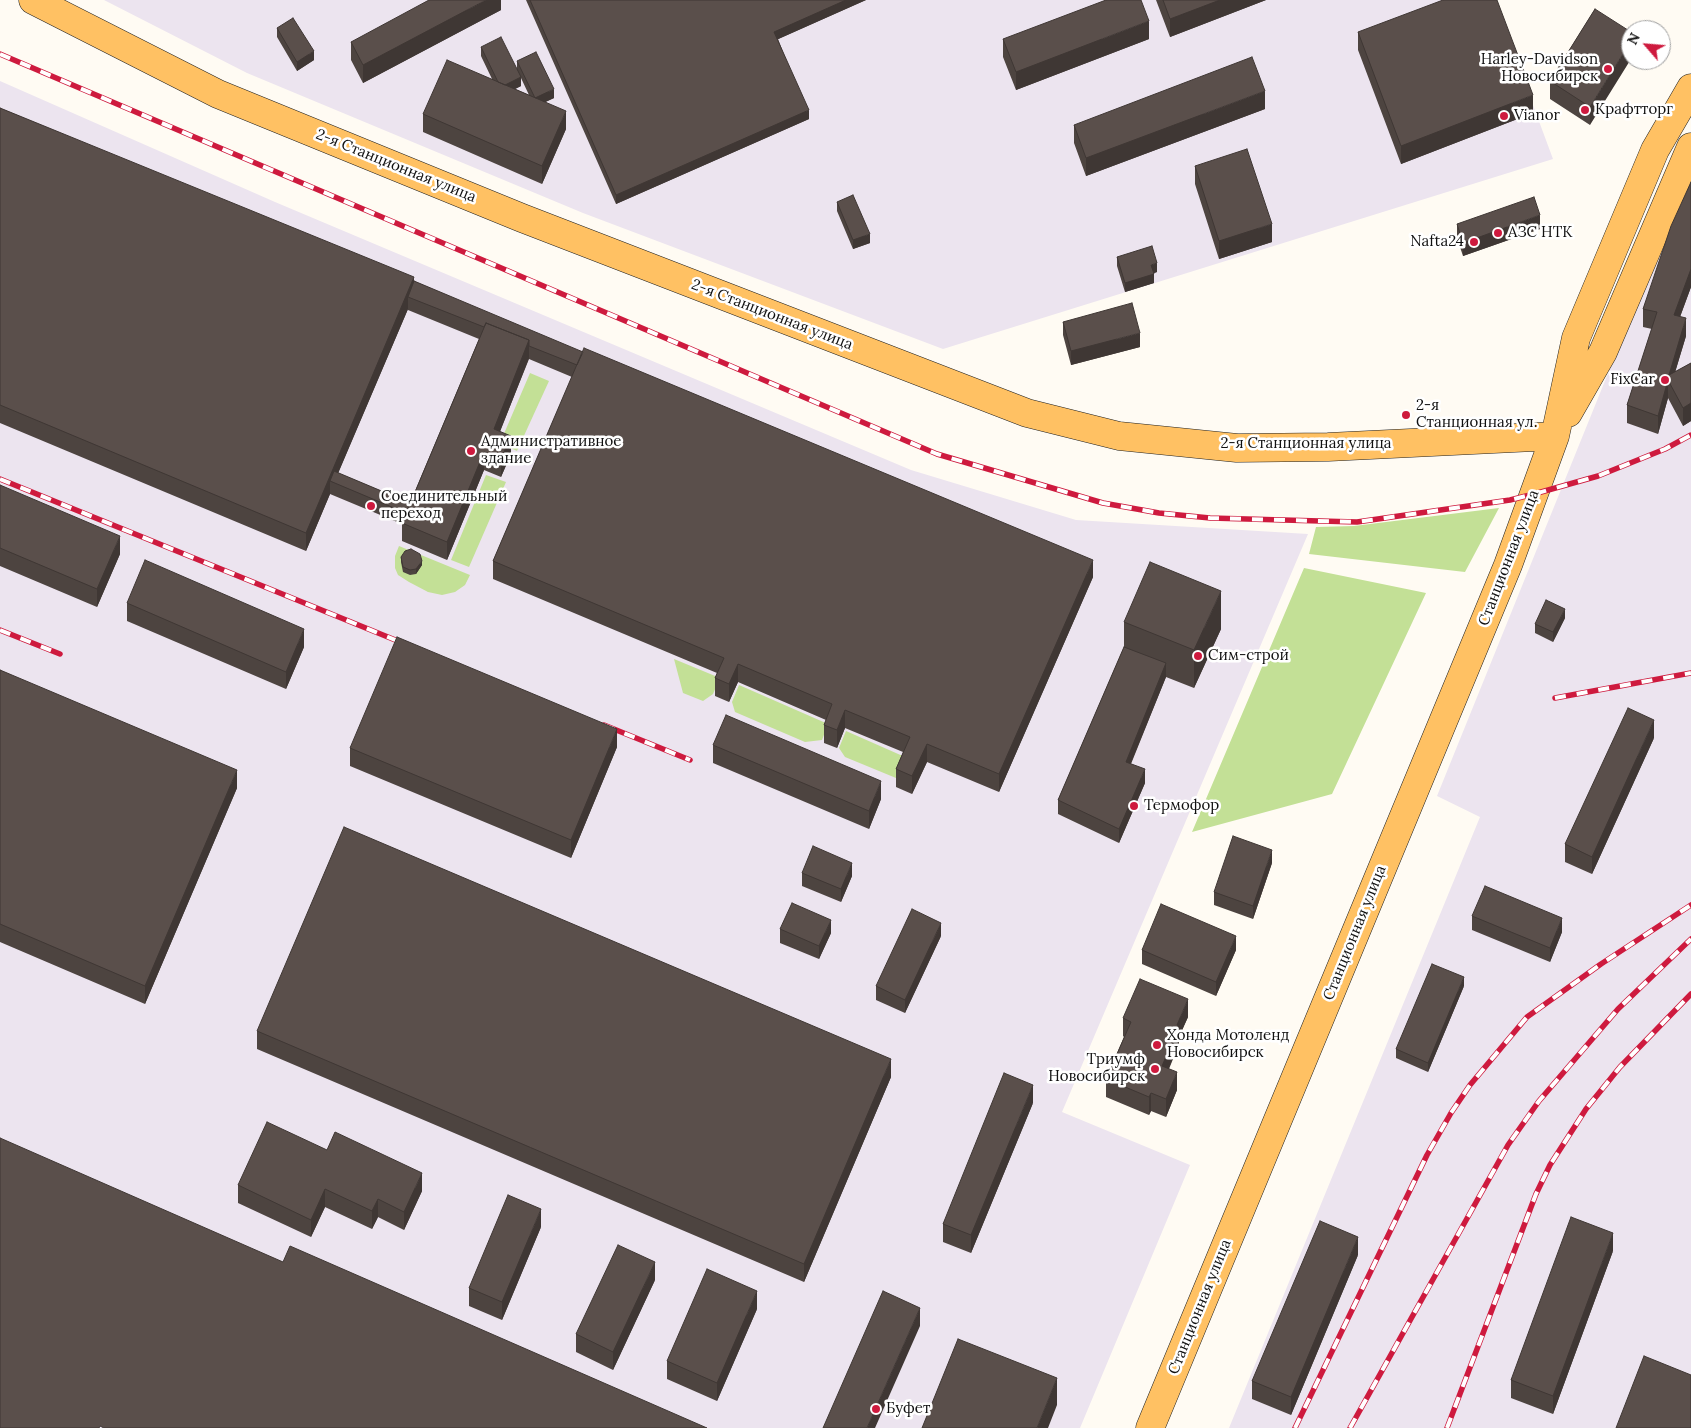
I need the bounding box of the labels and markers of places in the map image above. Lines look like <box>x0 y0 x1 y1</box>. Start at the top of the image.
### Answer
place label: Harley-Davidson Новосибирск <box>1481 51 1598 86</box>
marker: Harley-Davidson Новосибирск <box>1602 63 1614 75</box>
place label: Крафтторг <box>1595 101 1673 119</box>
marker: Крафтторг <box>1579 104 1591 116</box>
place label: Vianor <box>1514 107 1560 125</box>
marker: Vianor <box>1498 110 1510 122</box>
place label: АЗС НТК <box>1508 224 1573 242</box>
marker: АЗС НТК <box>1492 227 1504 239</box>
place label: Nafta24 <box>1410 233 1464 251</box>
marker: Nafta24 <box>1468 236 1480 248</box>
place label: FixCar <box>1610 371 1655 389</box>
marker: FixCar <box>1659 374 1671 386</box>
place label: 2-я Станционная ул. <box>1416 397 1537 432</box>
marker: 2-я Станционная ул. <box>1400 409 1412 421</box>
place label: Административное здание <box>481 433 621 468</box>
marker: Административное здание <box>465 445 477 457</box>
place label: Соединительный переход <box>381 488 507 523</box>
marker: Соединительный переход <box>365 500 377 512</box>
place label: Сим-строй <box>1208 647 1289 665</box>
marker: Сим-строй <box>1192 650 1204 662</box>
place label: Термофор <box>1144 797 1219 815</box>
marker: Термофор <box>1128 800 1140 812</box>
place label: Хонда Мотоленд Новосибирск <box>1167 1027 1289 1062</box>
marker: Хонда Мотоленд Новосибирск <box>1151 1039 1163 1051</box>
place label: Триумф Новосибирск <box>1048 1051 1145 1086</box>
marker: Триумф Новосибирск <box>1149 1063 1161 1075</box>
place label: Буфет <box>886 1400 930 1418</box>
marker: Буфет <box>870 1403 882 1415</box>

